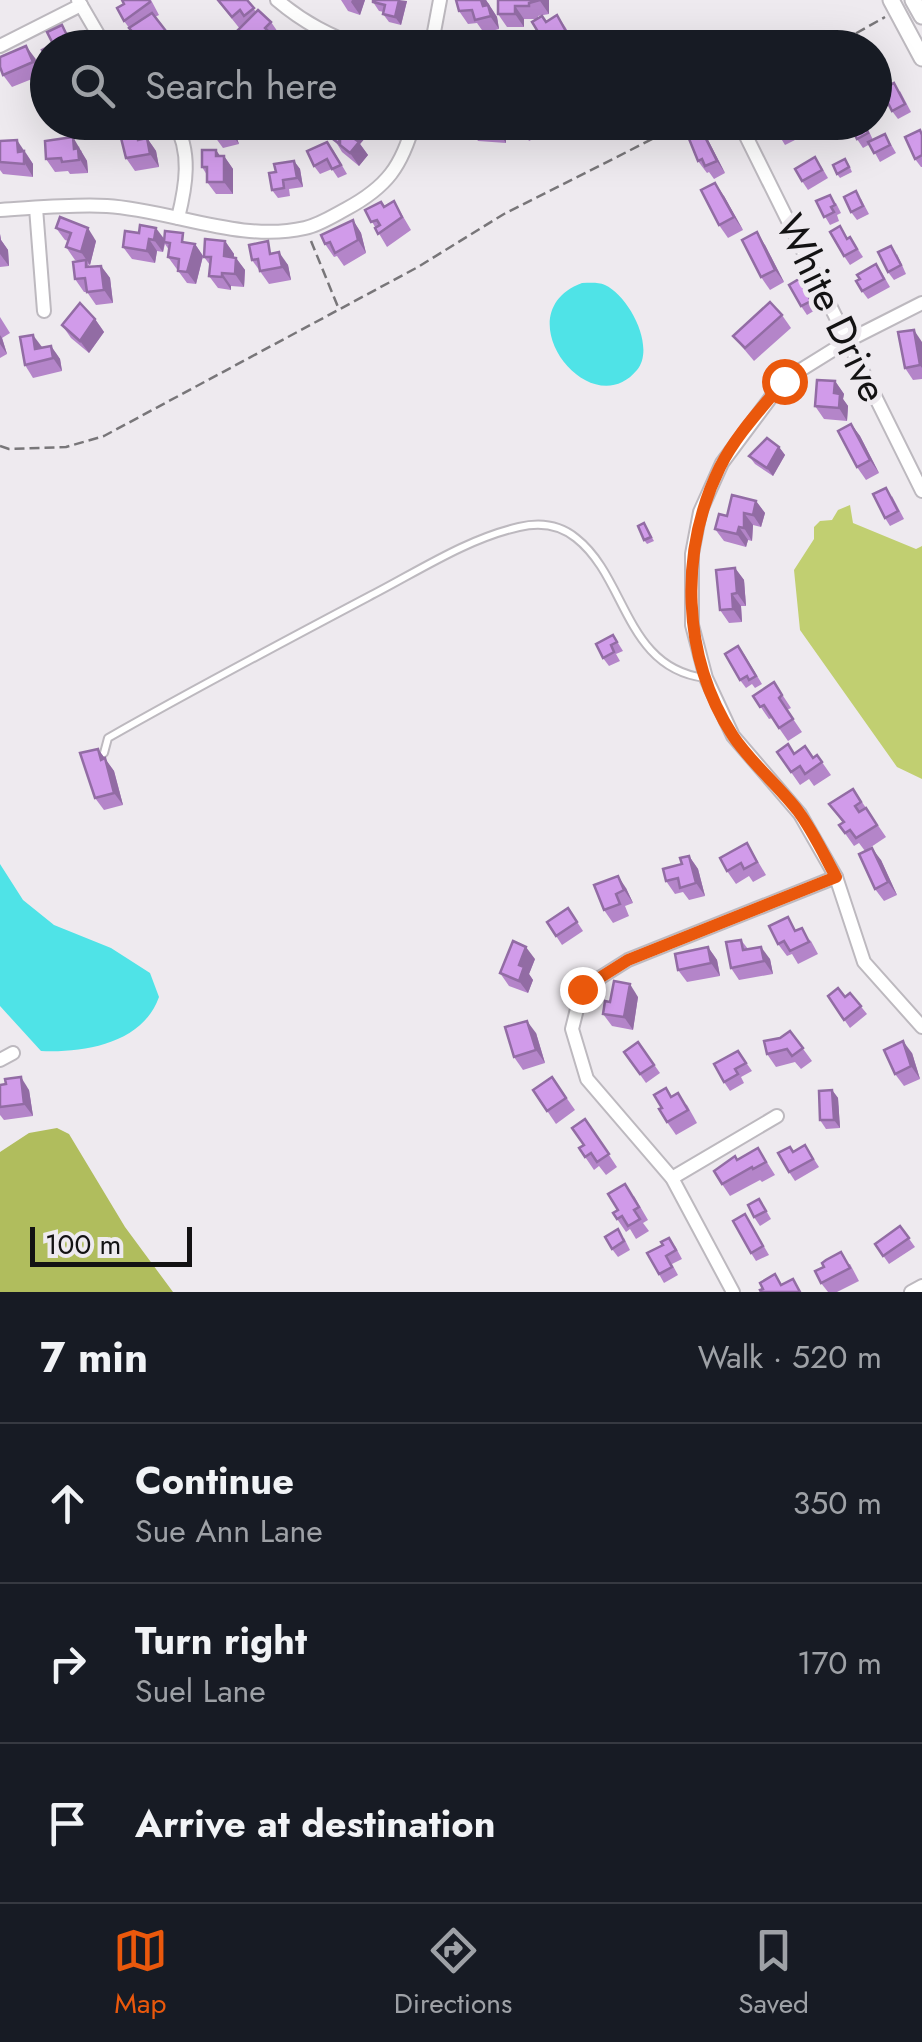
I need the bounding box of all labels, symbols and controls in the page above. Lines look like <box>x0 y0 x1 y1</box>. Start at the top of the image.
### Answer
search box <box>30 30 892 140</box>
icon: search <box>65 58 120 113</box>
text: Search here <box>145 58 337 113</box>
street label: White Drive <box>762 204 902 412</box>
route start <box>762 359 808 405</box>
route end <box>560 967 606 1013</box>
scale bar <box>30 1222 192 1266</box>
text: 100 m <box>45 1224 121 1265</box>
text: 7 min <box>40 1327 148 1388</box>
text: Walk · 520 m <box>698 1334 882 1380</box>
text: Continue <box>135 1453 294 1508</box>
icon: ahead <box>40 1476 95 1531</box>
text: 350 m <box>793 1480 882 1526</box>
text: Sue Ann Lane <box>135 1508 323 1554</box>
text: Turn right <box>135 1613 307 1668</box>
icon: right <box>40 1636 95 1691</box>
text: 170 m <box>797 1640 882 1686</box>
text: Suel Lane <box>135 1668 266 1714</box>
icon: arrive <box>40 1796 95 1851</box>
text: Arrive at destination <box>135 1796 496 1851</box>
tab: Map <box>113 1923 168 2024</box>
tab: Directions <box>394 1923 512 2024</box>
tab: Saved <box>738 1923 809 2024</box>

